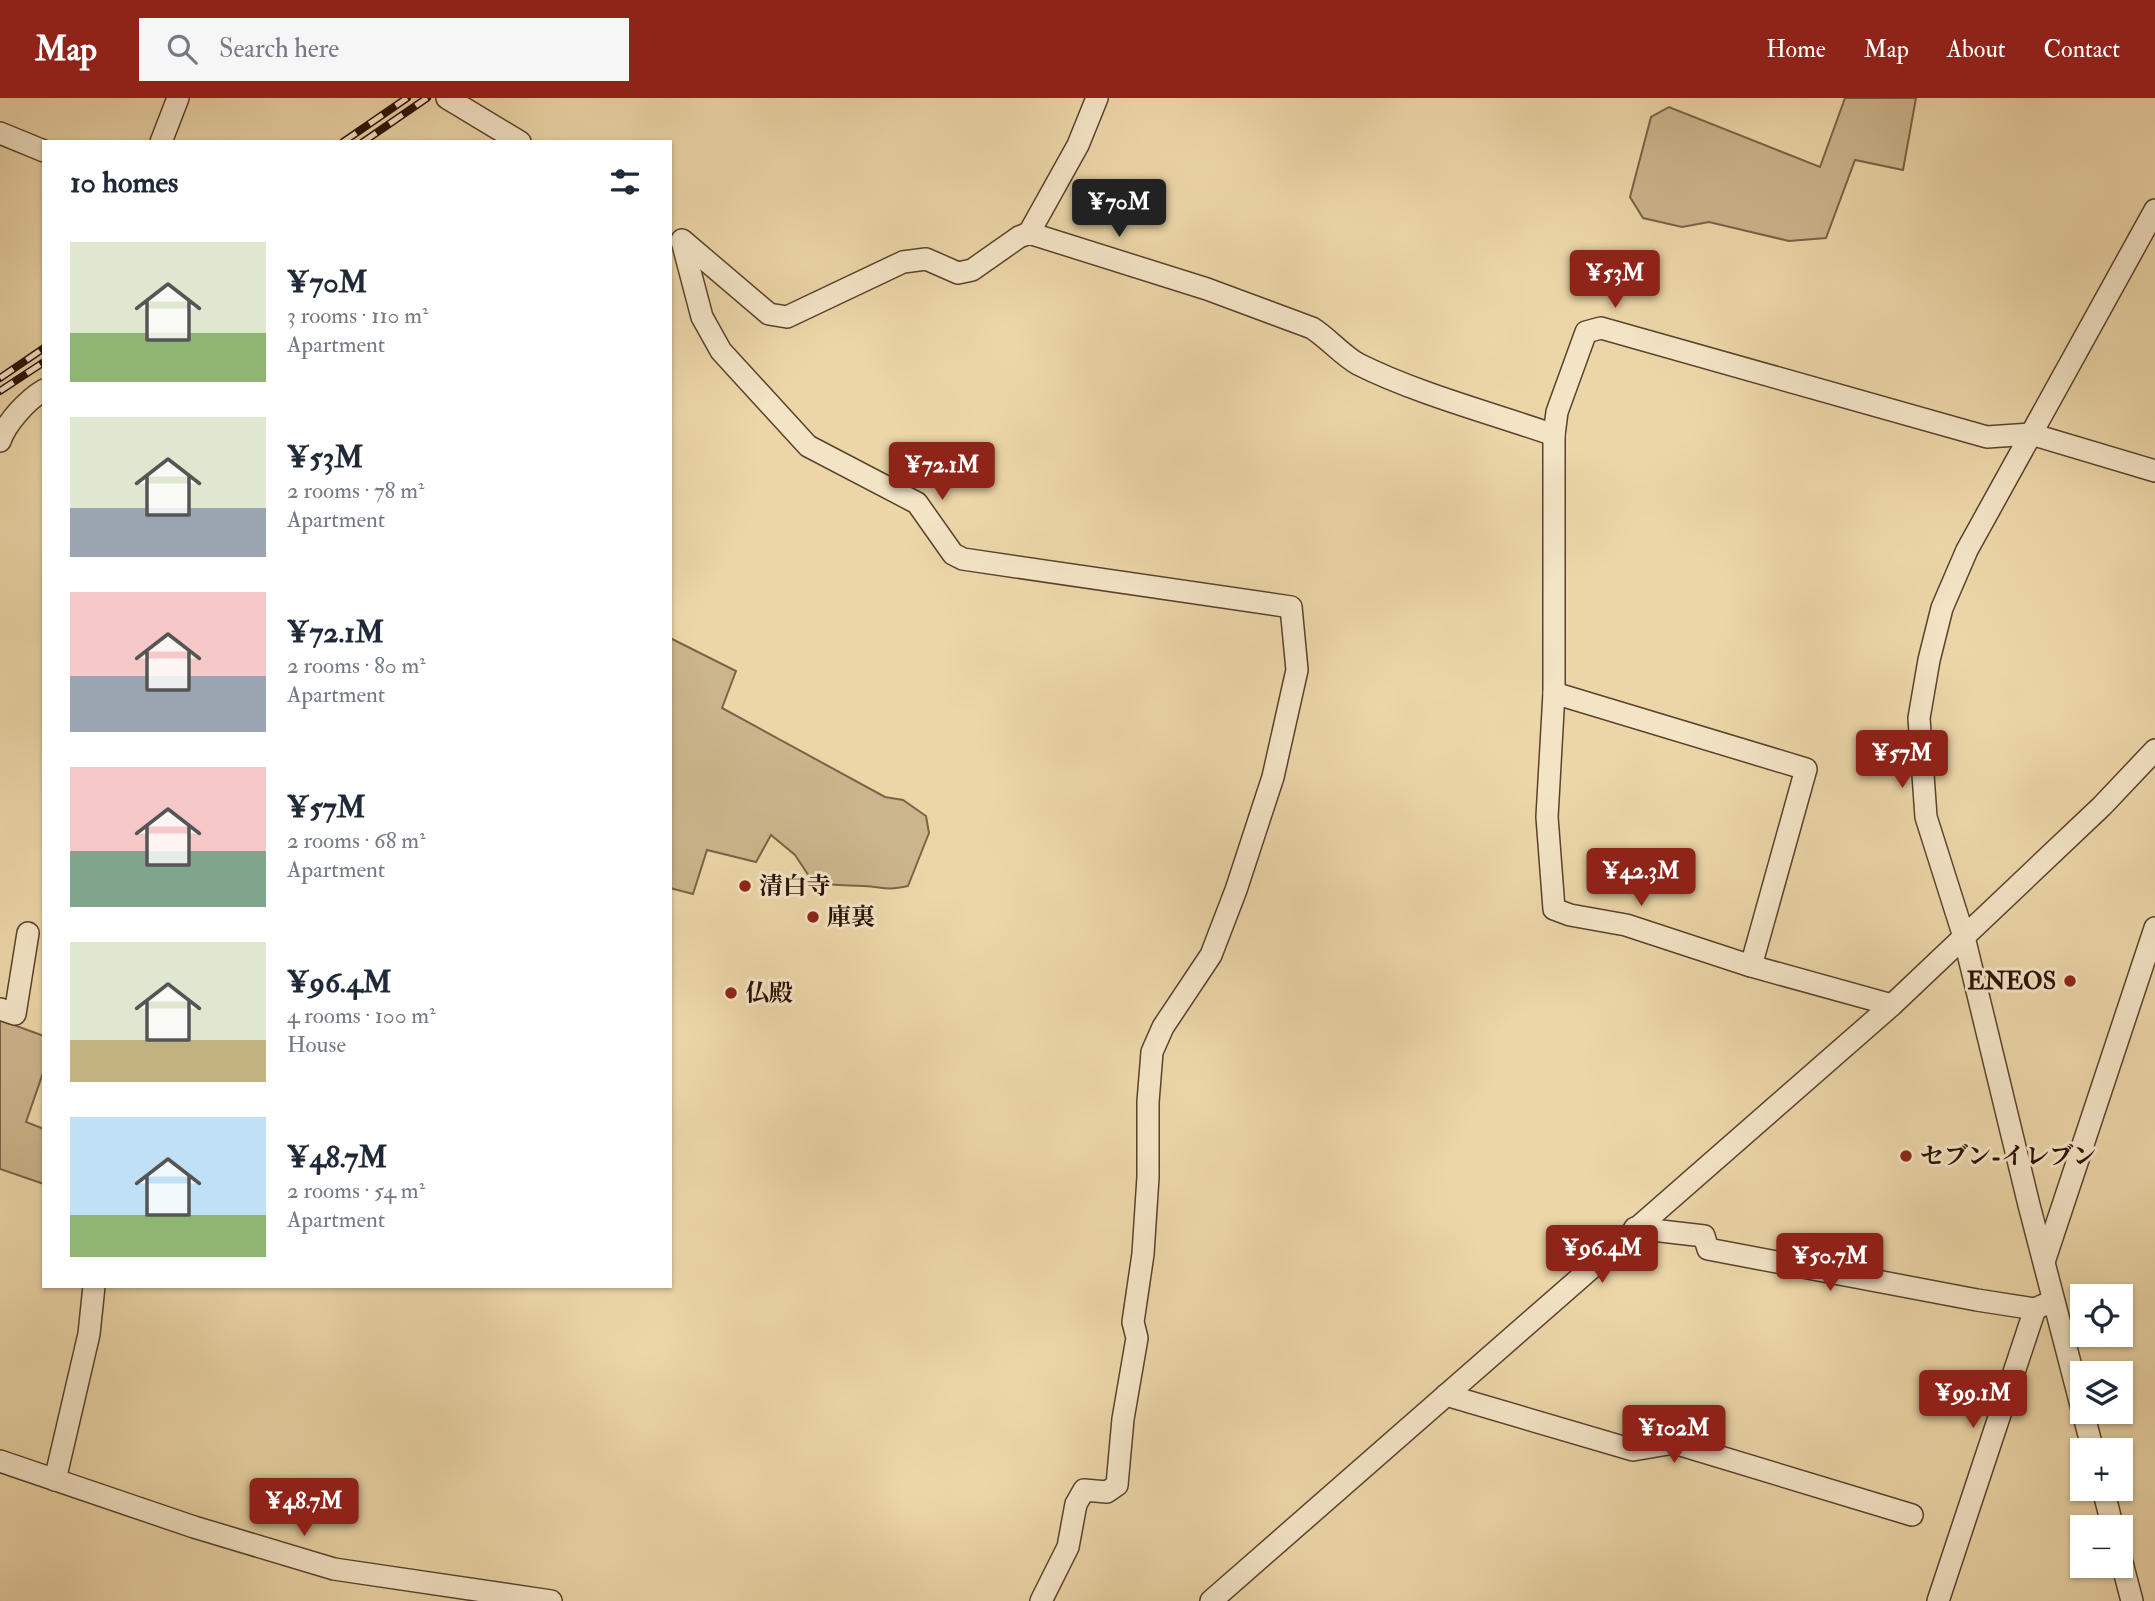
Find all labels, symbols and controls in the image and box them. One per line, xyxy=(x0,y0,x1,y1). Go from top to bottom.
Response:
search box xyxy=(139,18,629,81)
text: Map xyxy=(35,29,97,70)
icon: search xyxy=(163,30,201,68)
text: Search here xyxy=(219,33,339,65)
text: Home xyxy=(1766,34,1826,65)
text: Map xyxy=(1864,34,1909,65)
text: About xyxy=(1947,34,2006,65)
text: Contact xyxy=(2044,34,2120,65)
icon: filters xyxy=(606,163,644,201)
text: 10 homes xyxy=(70,164,178,201)
pin: ¥70M xyxy=(1078,180,1160,239)
text: ¥70M xyxy=(1088,187,1150,216)
pin: ¥53M xyxy=(1574,250,1656,310)
text: ¥53M xyxy=(1586,258,1644,287)
text: ¥70M xyxy=(287,264,368,301)
icon: home xyxy=(126,270,210,354)
text: 3 rooms · 110 m² xyxy=(287,301,428,330)
text: Apartment xyxy=(287,330,385,359)
text: ¥53M xyxy=(287,439,363,476)
pin: ¥72.1M xyxy=(885,442,999,502)
icon: home xyxy=(126,445,210,529)
text: ¥72.1M xyxy=(905,450,979,479)
text: 2 rooms · 78 m² xyxy=(287,476,425,505)
text: Apartment xyxy=(287,505,385,534)
text: ¥72.1M xyxy=(287,614,384,651)
icon: home xyxy=(126,620,210,704)
text: 2 rooms · 80 m² xyxy=(287,651,426,680)
text: Apartment xyxy=(287,680,385,709)
pin: ¥57M xyxy=(1861,730,1943,790)
text: ¥57M xyxy=(1872,738,1932,767)
text: ¥57M xyxy=(287,789,366,826)
icon: home xyxy=(126,795,210,879)
text: 2 rooms · 68 m² xyxy=(287,826,426,855)
pin: ¥42.3M xyxy=(1584,848,1698,908)
text: Apartment xyxy=(287,855,385,884)
text: ¥42.3M xyxy=(1603,856,1679,885)
place label: 清白寺 xyxy=(759,871,831,902)
marker: 清白寺 xyxy=(737,878,753,894)
place label: 庫裏 xyxy=(827,902,875,933)
marker: 庫裏 xyxy=(805,909,821,925)
text: ¥96.4M xyxy=(287,964,392,1001)
place label: ENEOS xyxy=(1967,966,2056,997)
icon: home xyxy=(126,970,210,1054)
marker: ENEOS xyxy=(2062,973,2078,989)
place label: 仏殿 xyxy=(745,978,793,1009)
marker: 仏殿 xyxy=(723,985,739,1001)
text: 4 rooms · 100 m² xyxy=(287,1001,436,1030)
text: House xyxy=(287,1030,346,1059)
text: ¥48.7M xyxy=(287,1139,387,1176)
place label: セブン-イレブン xyxy=(1920,1141,2096,1172)
icon: home xyxy=(126,1145,210,1229)
marker: セブン-イレブン xyxy=(1898,1148,1914,1164)
text: 2 rooms · 54 m² xyxy=(287,1176,425,1205)
text: Apartment xyxy=(287,1205,385,1234)
pin: ¥96.4M xyxy=(1545,1226,1659,1285)
text: ¥96.4M xyxy=(1562,1233,1642,1262)
pin: ¥50.7M xyxy=(1773,1234,1887,1293)
text: ¥50.7M xyxy=(1792,1241,1868,1270)
map controls xyxy=(2070,1284,2133,1578)
button: locate xyxy=(2070,1284,2133,1347)
button: layers xyxy=(2070,1361,2133,1424)
pin: ¥99.1M xyxy=(1916,1370,2030,1430)
text: ¥99.1M xyxy=(1935,1378,2011,1407)
pin: ¥102M xyxy=(1625,1406,1723,1465)
text: ¥102M xyxy=(1638,1413,1710,1442)
button: + xyxy=(2070,1438,2133,1501)
pin: ¥48.7M xyxy=(247,1478,361,1538)
text: ¥48.7M xyxy=(266,1486,342,1515)
button: − xyxy=(2070,1515,2133,1578)

